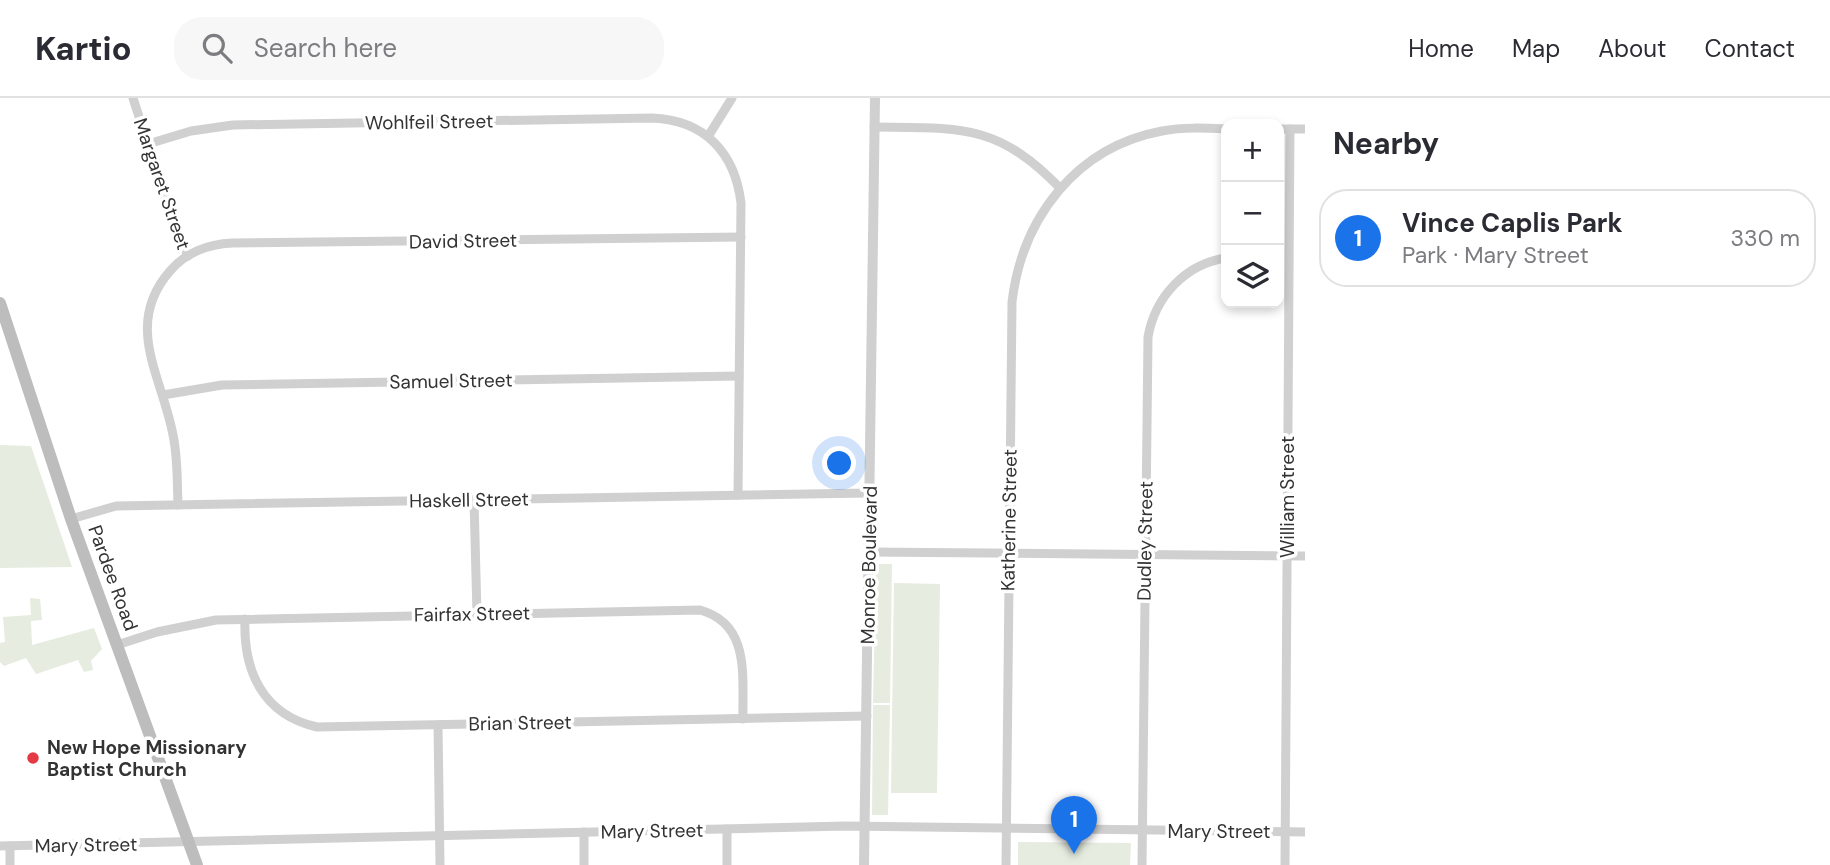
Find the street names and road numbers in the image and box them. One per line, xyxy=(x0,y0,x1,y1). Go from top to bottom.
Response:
street label: Wohlfeil Street xyxy=(365,108,493,136)
street label: Margaret Street xyxy=(128,115,196,253)
street label: David Street xyxy=(409,228,517,254)
street label: Samuel Street xyxy=(389,367,513,395)
street label: William Street xyxy=(1275,436,1300,558)
street label: Katherine Street xyxy=(995,449,1023,591)
street label: Dudley Street xyxy=(1131,481,1159,601)
street label: Monroe Boulevard xyxy=(855,485,883,645)
street label: Haskell Street xyxy=(409,486,529,514)
street label: Pardee Road xyxy=(82,522,144,634)
street label: Fairfax Street xyxy=(414,600,530,628)
street label: Brian Street xyxy=(468,710,572,736)
street label: Mary Street xyxy=(600,818,704,844)
street label: Mary Street xyxy=(1168,819,1270,844)
street label: Mary Street xyxy=(34,832,138,858)

